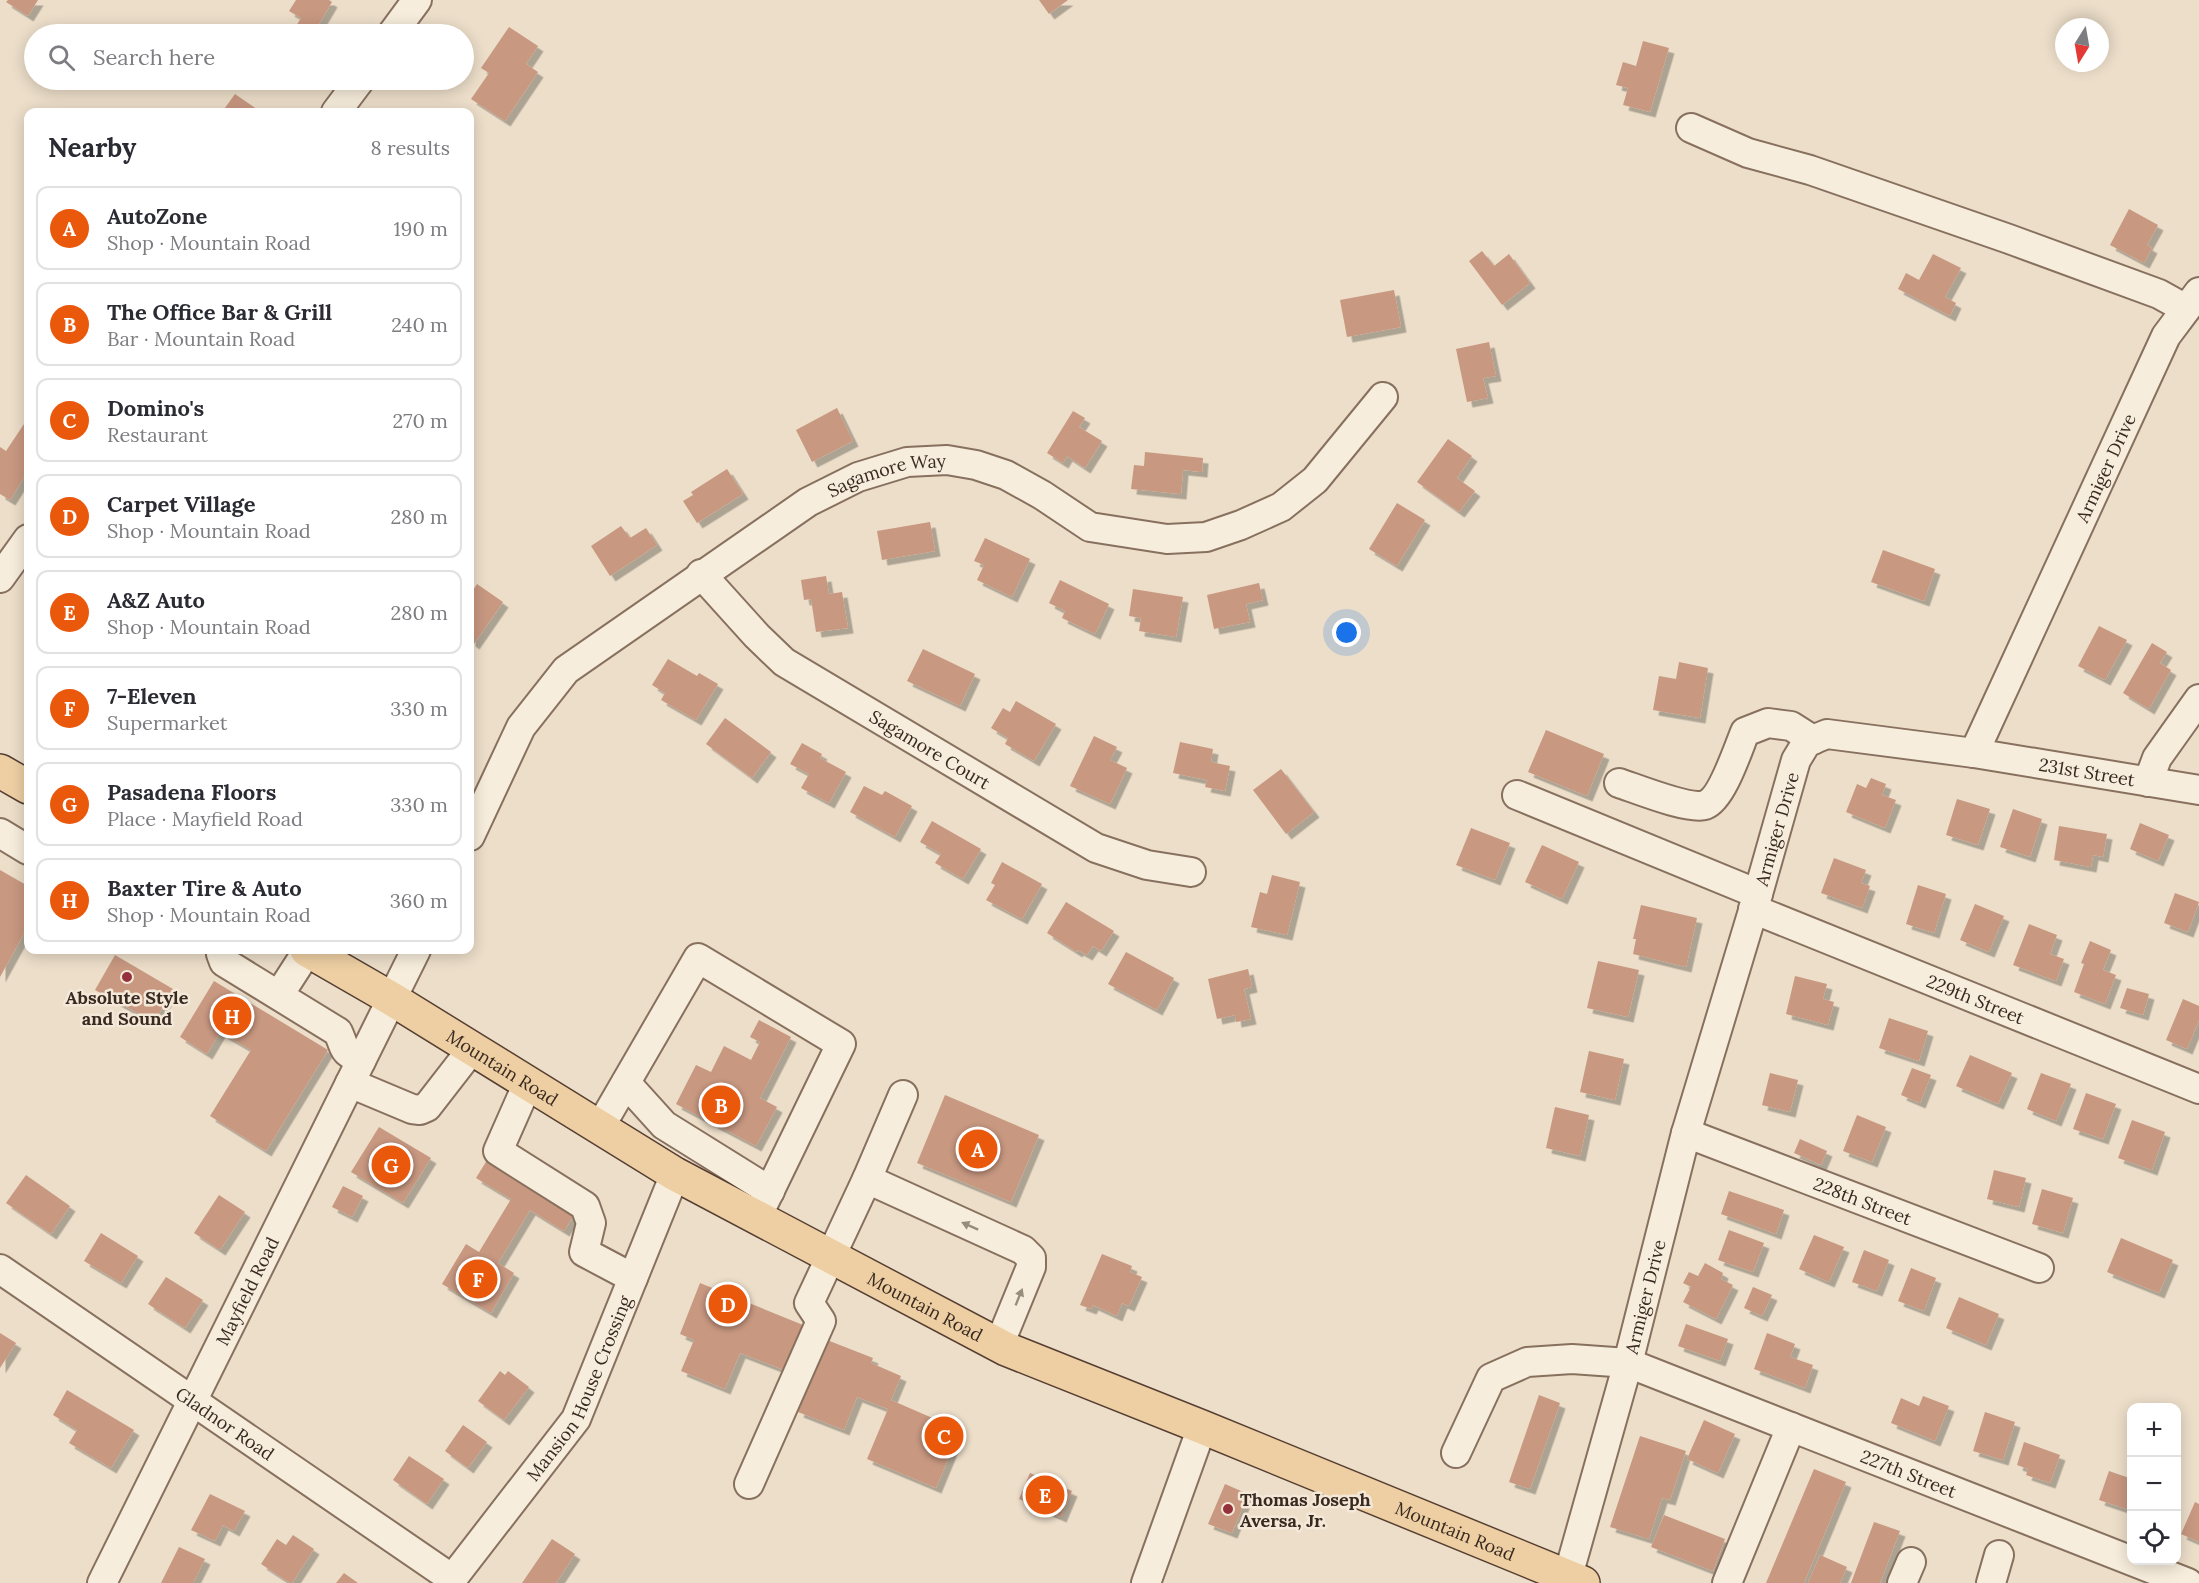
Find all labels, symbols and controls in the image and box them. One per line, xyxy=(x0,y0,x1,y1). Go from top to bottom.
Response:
north arrow xyxy=(2055,18,2109,72)
search box xyxy=(24,24,474,90)
icon: search xyxy=(45,41,78,74)
text: Search here xyxy=(93,43,215,71)
text: Nearby xyxy=(48,131,136,164)
text: 8 results xyxy=(371,135,450,160)
text: AutoZone xyxy=(107,202,207,230)
text: A xyxy=(63,216,76,241)
text: 190 m xyxy=(394,216,448,241)
text: Shop · Mountain Road xyxy=(107,230,311,255)
text: The Office Bar & Grill xyxy=(107,298,332,326)
text: B xyxy=(63,312,76,337)
text: 240 m xyxy=(391,312,448,337)
text: Bar · Mountain Road xyxy=(107,326,295,351)
text: Domino's xyxy=(107,394,204,422)
text: C xyxy=(63,408,76,433)
text: 270 m xyxy=(392,408,448,433)
street label: Armiger Drive xyxy=(2070,409,2140,527)
text: Restaurant xyxy=(107,422,208,447)
street label: Sagamore Way xyxy=(823,449,947,502)
text: Carpet Village xyxy=(107,490,256,518)
text: D xyxy=(62,504,77,529)
text: 280 m xyxy=(390,504,448,529)
text: Shop · Mountain Road xyxy=(107,518,311,543)
text: A&Z Auto xyxy=(107,586,205,614)
text: E xyxy=(63,600,76,625)
text: 280 m xyxy=(390,600,448,625)
text: Shop · Mountain Road xyxy=(107,614,311,639)
your location xyxy=(1332,618,1361,647)
text: 7-Eleven xyxy=(107,682,197,710)
text: F xyxy=(64,696,75,721)
text: 330 m xyxy=(390,696,448,721)
street label: Sagamore Court xyxy=(866,704,994,794)
text: Supermarket xyxy=(107,710,227,735)
street label: 231st Street xyxy=(2037,752,2137,791)
street label: Armiger Drive xyxy=(1749,769,1804,890)
text: Pasadena Floors xyxy=(107,778,276,806)
text: G xyxy=(62,792,77,817)
text: 330 m xyxy=(390,792,448,817)
text: Place · Mayfield Road xyxy=(107,806,303,831)
text: Baxter Tire & Auto xyxy=(107,874,302,902)
text: H xyxy=(61,888,78,913)
text: 360 m xyxy=(390,888,448,913)
text: Shop · Mountain Road xyxy=(107,902,311,927)
street label: 229th Street xyxy=(1923,969,2028,1029)
marker: Absolute Style and Sound xyxy=(120,970,134,984)
place label: Absolute Style and Sound xyxy=(66,986,189,1030)
pin: H xyxy=(212,994,252,1038)
street label: Mountain Road xyxy=(442,1024,563,1111)
pin: B xyxy=(702,1082,740,1128)
pin: A xyxy=(958,1126,998,1172)
pin: G xyxy=(372,1142,410,1188)
street label: 228th Street xyxy=(1810,1171,1915,1230)
one-way arrow xyxy=(962,1221,979,1230)
street label: Mayfield Road xyxy=(210,1233,284,1349)
street label: Armiger Drive xyxy=(1619,1237,1670,1357)
pin: F xyxy=(458,1256,498,1302)
street label: Mountain Road xyxy=(864,1266,987,1346)
pin: D xyxy=(708,1282,748,1326)
one-way arrow xyxy=(1015,1288,1024,1306)
street label: Mansion House Crossing xyxy=(521,1291,637,1486)
street label: Gladnor Road xyxy=(172,1381,279,1465)
map controls xyxy=(2127,1403,2181,1565)
button: + xyxy=(2127,1403,2181,1457)
pin: C xyxy=(924,1414,964,1458)
street label: 227th Street xyxy=(1857,1444,1960,1503)
button: − xyxy=(2127,1457,2181,1511)
pin: E xyxy=(1026,1472,1064,1518)
place label: Thomas Joseph Aversa, Jr. xyxy=(1240,1488,1371,1532)
street label: Mountain Road xyxy=(1392,1496,1519,1566)
marker: Thomas Joseph Aversa, Jr. xyxy=(1221,1502,1235,1516)
button: locate xyxy=(2127,1511,2181,1565)

